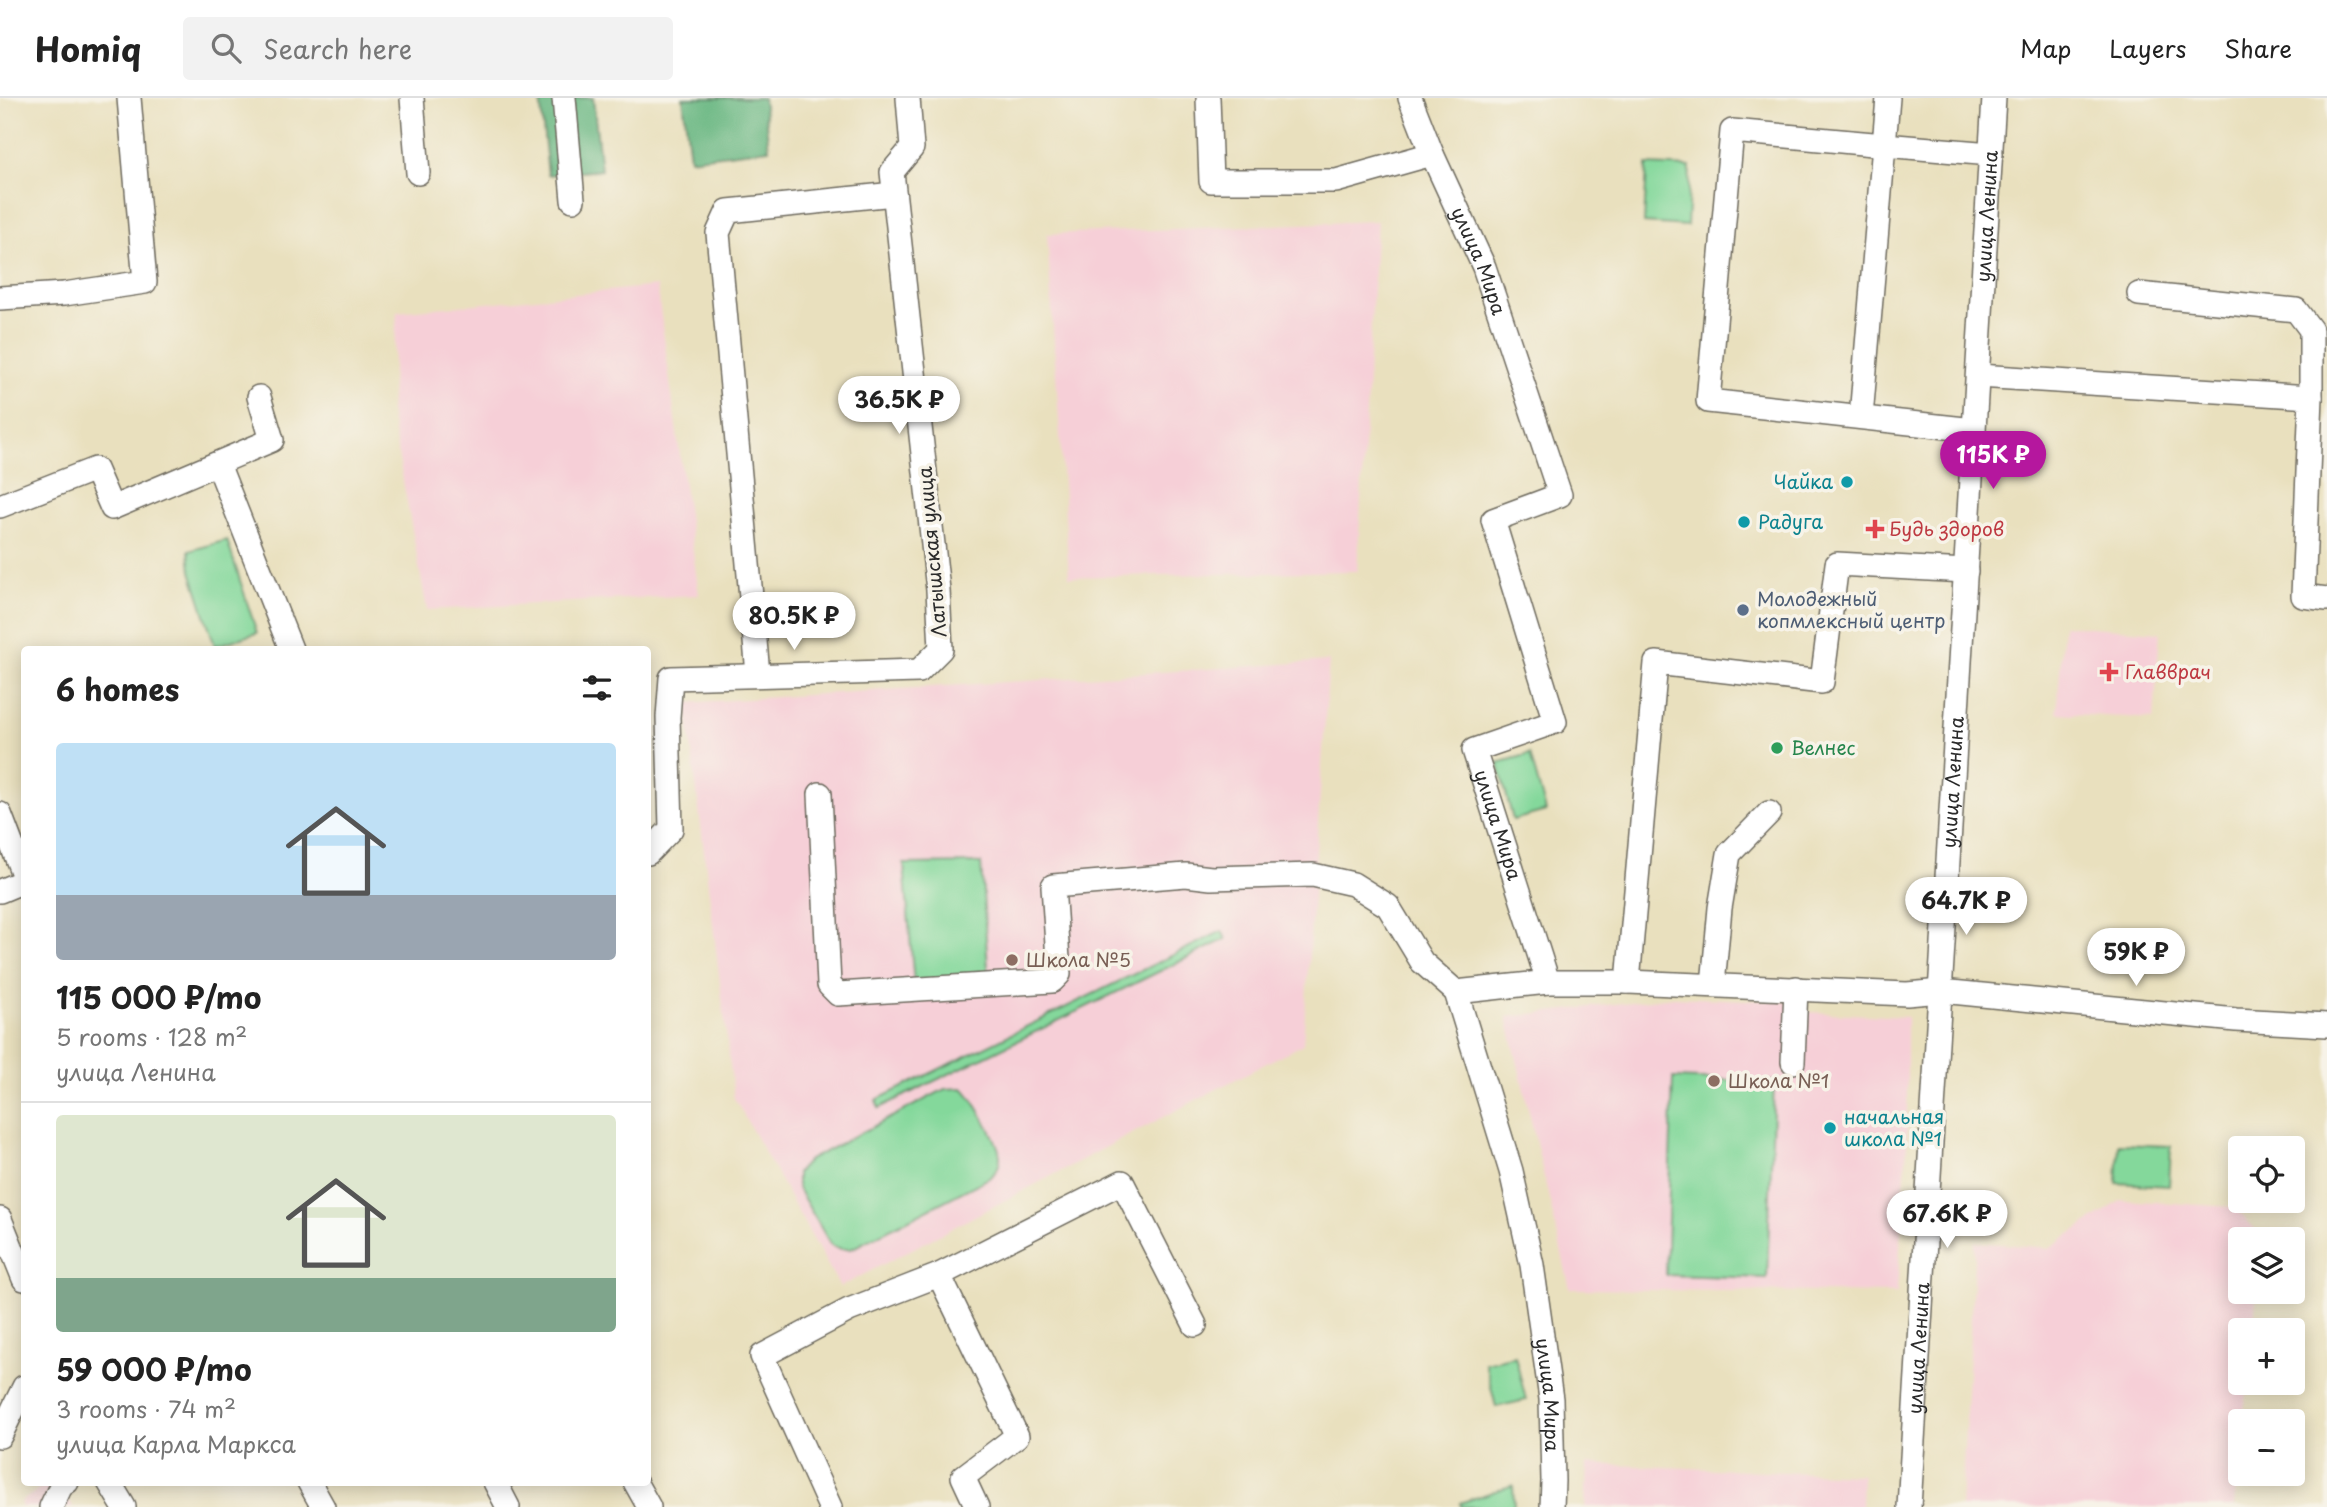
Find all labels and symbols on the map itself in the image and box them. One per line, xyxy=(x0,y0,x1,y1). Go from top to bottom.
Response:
street label: улица Ленина xyxy=(1968,150,2004,283)
street label: улица Мира xyxy=(1445,202,1514,318)
pin: 36.5K ₽ xyxy=(834,376,964,436)
pin: 115K ₽ xyxy=(1936,432,2050,491)
street label: Латышская улица xyxy=(910,466,952,639)
place label: Чайка xyxy=(1774,467,1833,495)
marker: Чайка xyxy=(1839,474,1855,490)
place label: Радуга xyxy=(1758,507,1823,535)
marker: Радуга xyxy=(1736,514,1752,530)
place label: Будь здоров xyxy=(1889,514,2004,542)
marker: Будь здоров xyxy=(1867,521,1883,537)
place label: Молодежный копмлексный центр xyxy=(1757,584,1945,634)
pin: 80.5K ₽ xyxy=(729,592,859,652)
marker: Молодежный копмлексный центр xyxy=(1735,602,1751,618)
place label: Главврач xyxy=(2125,657,2211,685)
marker: Главврач xyxy=(2099,662,2119,682)
street label: улица Ленина xyxy=(1934,716,1970,849)
place label: Велнес xyxy=(1791,733,1855,761)
marker: Велнес xyxy=(1769,740,1785,756)
street label: улица Мира xyxy=(1468,766,1530,883)
pin: 64.7K ₽ xyxy=(1901,878,2031,937)
pin: 59K ₽ xyxy=(2087,928,2185,988)
place label: Школа №5 xyxy=(1026,945,1131,973)
marker: Школа №5 xyxy=(1004,952,1020,968)
place label: Школа №1 xyxy=(1728,1066,1829,1094)
marker: Школа №1 xyxy=(1706,1073,1722,1089)
place label: начальная школа №1 xyxy=(1844,1102,1944,1152)
marker: начальная школа №1 xyxy=(1822,1120,1838,1136)
pin: 67.6K ₽ xyxy=(1882,1190,2012,1250)
street label: улица Ленина xyxy=(1900,1282,1936,1415)
street label: улица Мира xyxy=(1529,1336,1567,1452)

